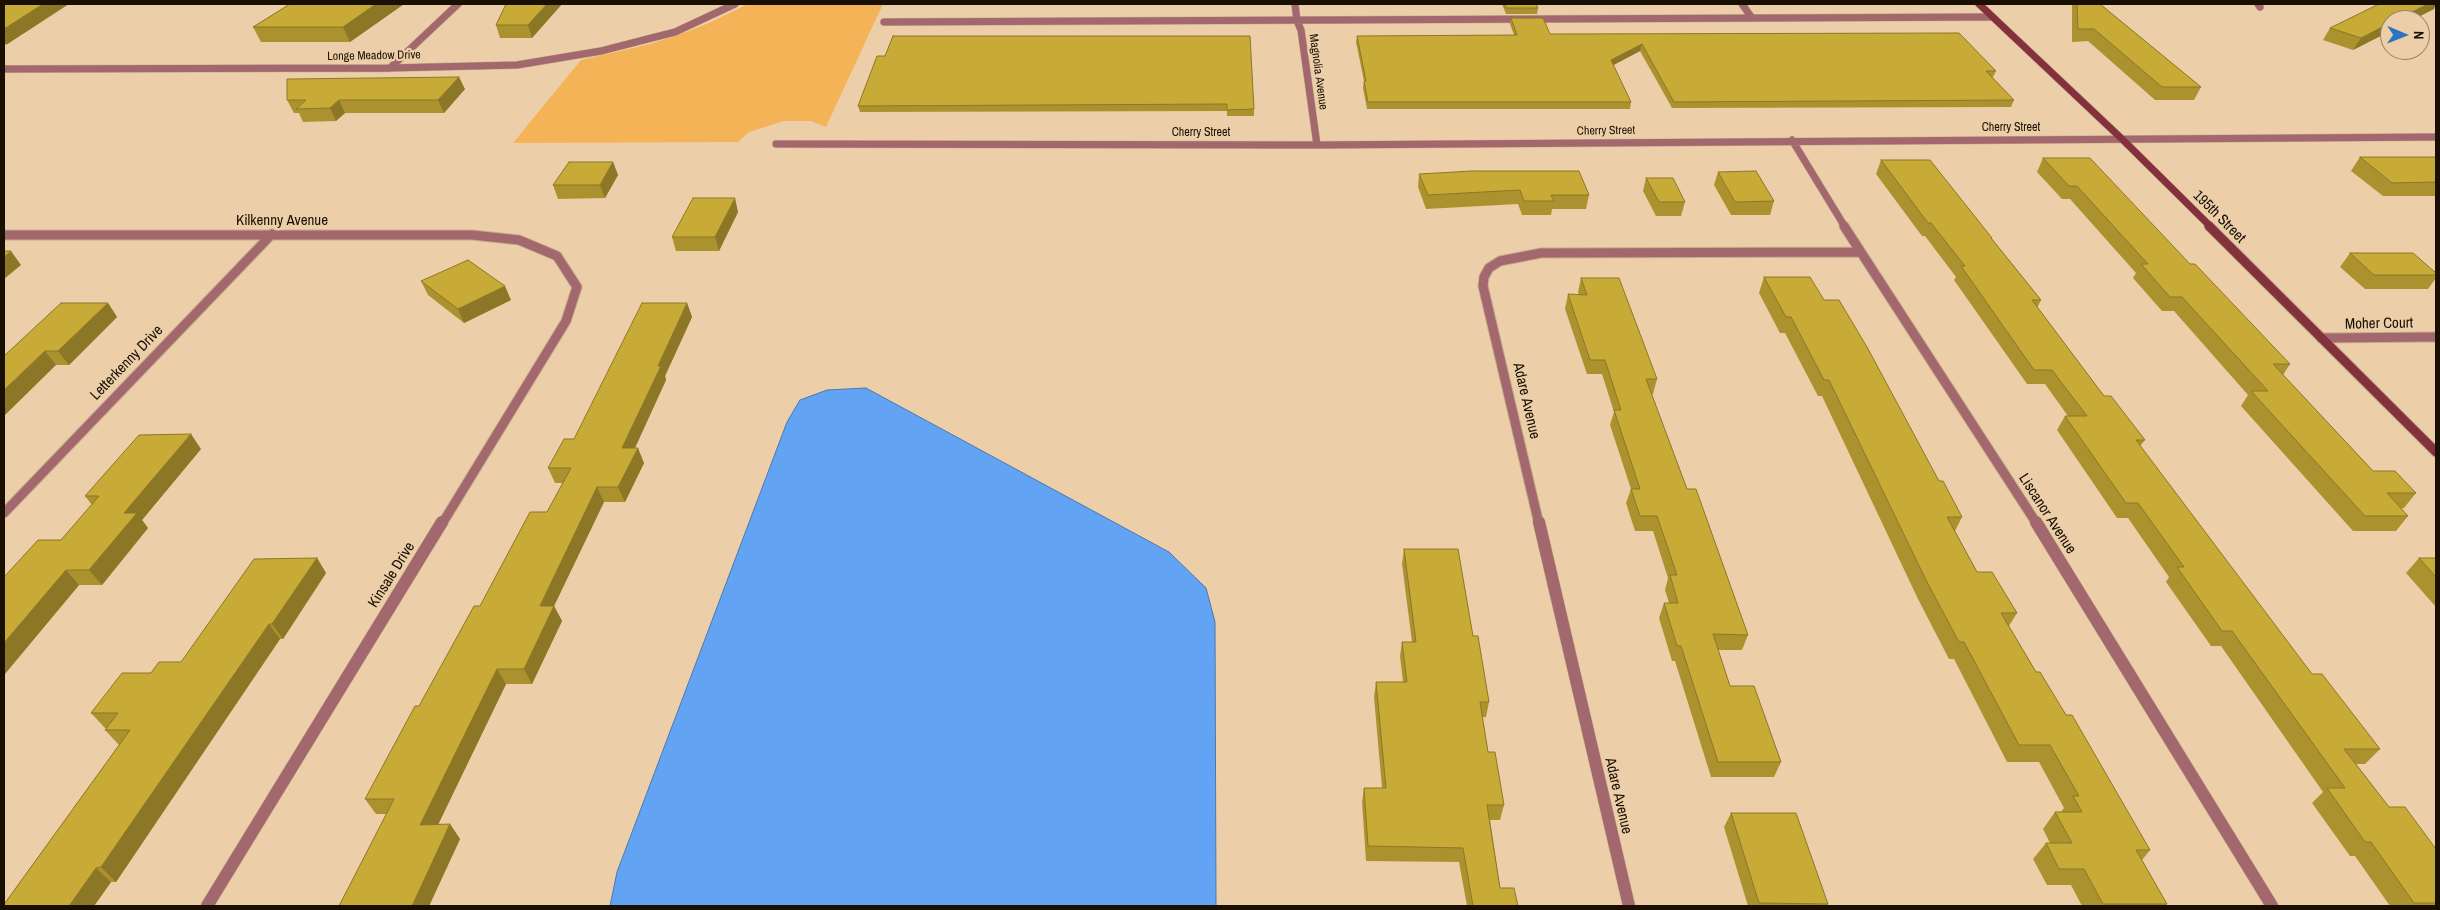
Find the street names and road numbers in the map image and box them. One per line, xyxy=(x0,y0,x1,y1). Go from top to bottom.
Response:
street label: Magnolia Avenue xyxy=(1306,33,1330,111)
street label: Longe Meadow Drive xyxy=(327,48,421,64)
street label: Cherry Street xyxy=(1982,121,2040,135)
street label: Cherry Street xyxy=(1577,123,1635,139)
street label: Cherry Street xyxy=(1172,126,1230,140)
street label: 195th Street xyxy=(2189,187,2249,247)
street label: Kilkenny Avenue xyxy=(236,212,328,230)
street label: Moher Court xyxy=(2345,314,2413,334)
street label: Letterkenny Drive xyxy=(87,322,167,404)
street label: Adare Avenue xyxy=(1508,361,1544,441)
street label: Liscanor Avenue xyxy=(2014,470,2080,558)
street label: Kinsale Drive xyxy=(365,539,419,611)
street label: Adare Avenue xyxy=(1600,756,1636,836)

